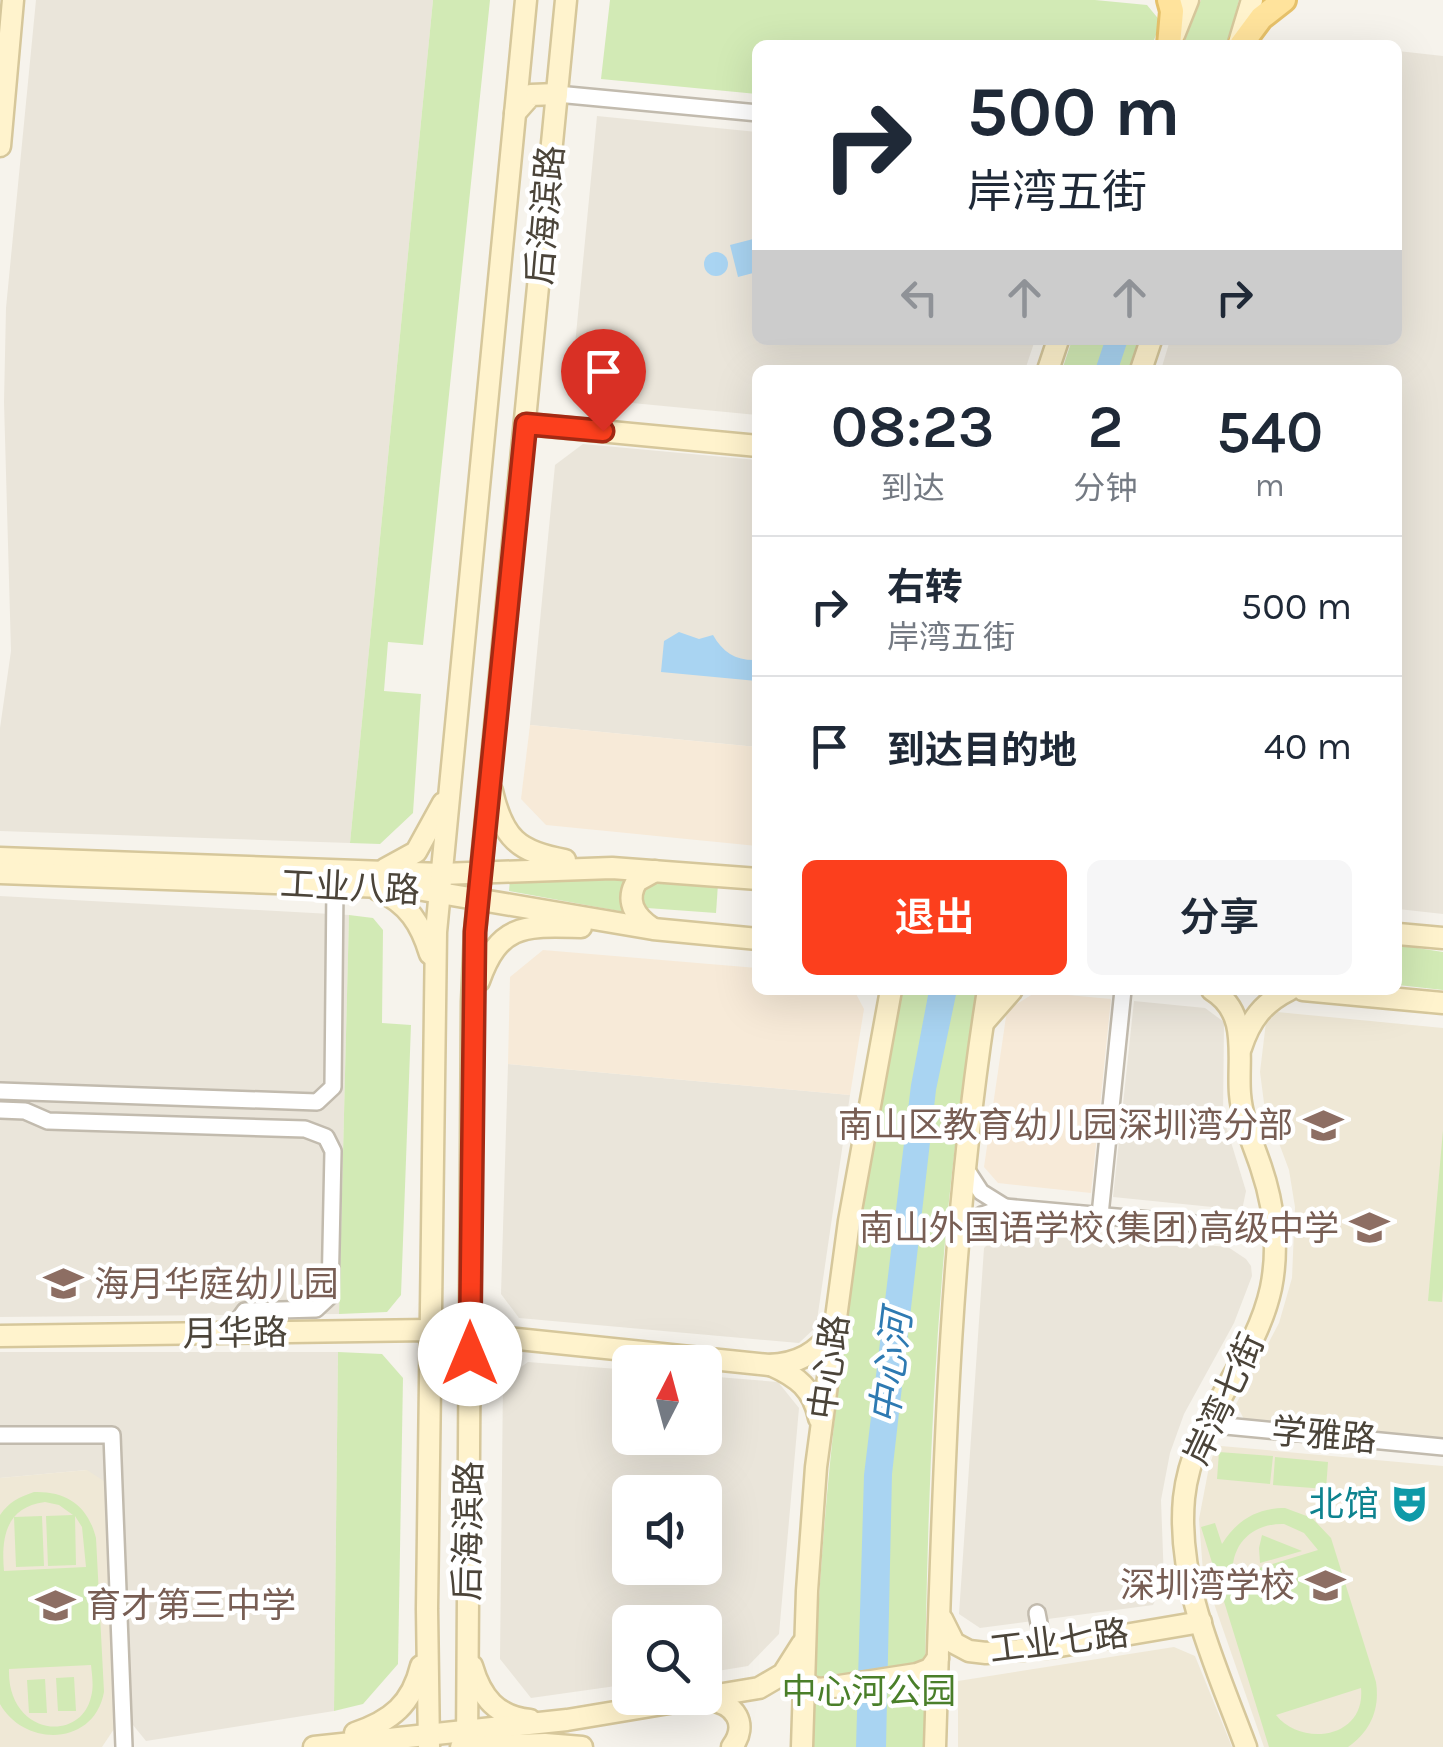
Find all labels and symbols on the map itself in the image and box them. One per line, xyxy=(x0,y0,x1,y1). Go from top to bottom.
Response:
street label: 后海滨路 xyxy=(519,144,572,287)
pin xyxy=(561,329,646,432)
street label: 工业八路 xyxy=(279,863,421,912)
school or university icon: 南山区教育幼儿园深圳湾分部 xyxy=(1302,1104,1344,1146)
place label: 南山区教育幼儿园深圳湾分部 xyxy=(838,1105,1293,1146)
school or university icon: 南山外国语学校(集团)高级中学 xyxy=(1348,1207,1390,1249)
place label: 南山外国语学校(集团)高级中学 xyxy=(859,1208,1339,1249)
school or university icon: 海月华庭幼儿园 xyxy=(43,1263,85,1305)
place label: 海月华庭幼儿园 xyxy=(94,1264,339,1305)
water label: 中心河 xyxy=(862,1301,922,1426)
position arrow xyxy=(418,1302,522,1406)
street label: 月华路 xyxy=(182,1312,288,1355)
street label: 中心路 xyxy=(802,1312,857,1422)
street label: 岸湾七街 xyxy=(1176,1327,1273,1471)
north arrow xyxy=(612,1345,722,1455)
street label: 学雅路 xyxy=(1270,1410,1378,1460)
street label: 后海滨路 xyxy=(447,1461,490,1601)
theatre icon: 北馆 xyxy=(1388,1483,1430,1525)
place label: 北馆 xyxy=(1309,1484,1379,1525)
school or university icon: 深圳湾学校 xyxy=(1304,1564,1346,1606)
place label: 深圳湾学校 xyxy=(1120,1565,1295,1606)
school or university icon: 育才第三中学 xyxy=(35,1584,77,1626)
place label: 育才第三中学 xyxy=(86,1585,296,1626)
street label: 工业七路 xyxy=(987,1613,1131,1670)
park label: 中心河公园 xyxy=(781,1671,957,1712)

